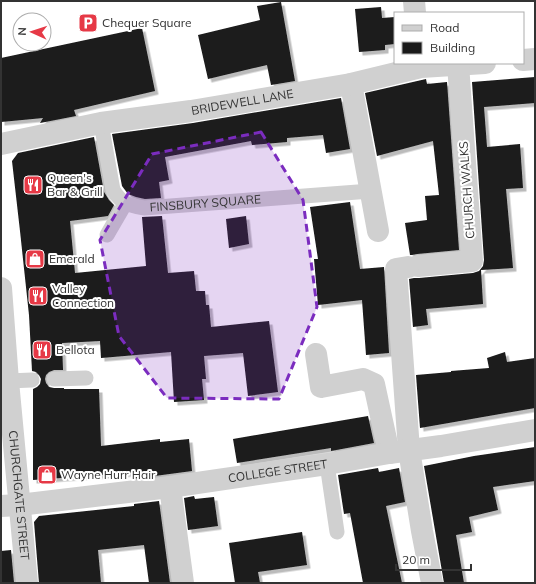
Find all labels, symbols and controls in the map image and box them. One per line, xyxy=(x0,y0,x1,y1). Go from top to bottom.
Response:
north arrow xyxy=(12,12,52,52)
parking icon: Chequer Square xyxy=(77,12,99,34)
legend xyxy=(394,12,524,64)
place label: Chequer Square xyxy=(102,15,192,30)
text: Road xyxy=(430,20,459,35)
text: N xyxy=(15,27,29,36)
text: Building xyxy=(430,40,475,55)
street label: BRIDEWELL LANE xyxy=(190,86,294,118)
street label: CHURCH WALKS xyxy=(456,141,477,239)
place label: Queen's Bar & Grill xyxy=(47,170,103,199)
restaurant icon: Queen's Bar & Grill xyxy=(22,174,44,196)
street label: FINSBURY SQUARE xyxy=(149,191,262,215)
shop icon: Emerald xyxy=(24,248,46,270)
place label: Emerald xyxy=(49,251,95,266)
place label: Valley Connection xyxy=(52,281,114,310)
restaurant icon: Valley Connection xyxy=(27,285,49,307)
restaurant icon: Bellota xyxy=(31,339,53,361)
place label: Bellota xyxy=(56,342,95,357)
street label: CHURCHGATE STREET xyxy=(6,430,33,561)
street label: COLLEGE STREET xyxy=(227,456,329,485)
shop icon: Wayne Hurr Hair xyxy=(36,464,58,486)
place label: Wayne Hurr Hair xyxy=(61,467,156,482)
scale bar xyxy=(396,546,471,572)
text: 20 m xyxy=(402,552,430,567)

